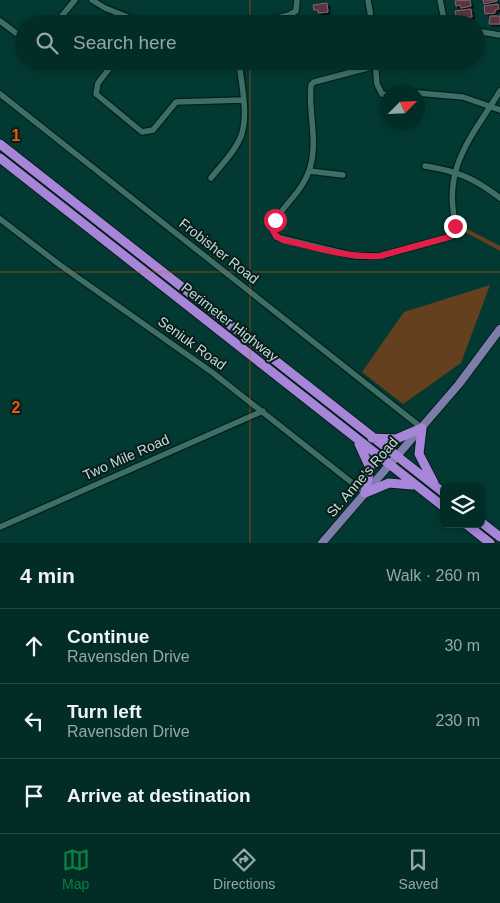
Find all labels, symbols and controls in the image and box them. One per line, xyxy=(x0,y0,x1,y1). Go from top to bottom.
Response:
search box xyxy=(15,15,485,70)
icon: search xyxy=(33,29,61,57)
text: Search here xyxy=(73,32,177,53)
north arrow xyxy=(380,85,425,130)
text: 1 xyxy=(12,127,21,144)
route start xyxy=(264,209,287,232)
street label: Frobisher Road xyxy=(176,215,262,287)
route end xyxy=(444,215,467,238)
street label: Perimeter Highway xyxy=(178,279,282,365)
street label: Seniuk Road xyxy=(155,313,229,373)
text: 2 xyxy=(12,399,21,416)
street label: Two Mile Road xyxy=(80,431,172,483)
street label: St. Anne's Road xyxy=(323,434,401,520)
map controls xyxy=(440,483,485,528)
button: layers xyxy=(440,483,485,528)
text: 4 min xyxy=(20,564,75,587)
text: Walk · 260 m xyxy=(386,567,480,584)
text: Continue xyxy=(67,626,149,647)
icon: ahead xyxy=(20,632,48,660)
text: 30 m xyxy=(444,637,480,654)
text: Ravensden Drive xyxy=(67,648,190,665)
text: Turn left xyxy=(67,701,142,722)
icon: left xyxy=(20,707,48,735)
text: 230 m xyxy=(436,712,480,729)
text: Ravensden Drive xyxy=(67,723,190,740)
icon: arrive xyxy=(20,782,48,810)
text: Arrive at destination xyxy=(67,785,251,806)
tab: Map xyxy=(62,846,90,892)
tab: Directions xyxy=(213,846,275,892)
tab: Saved xyxy=(399,846,438,892)

